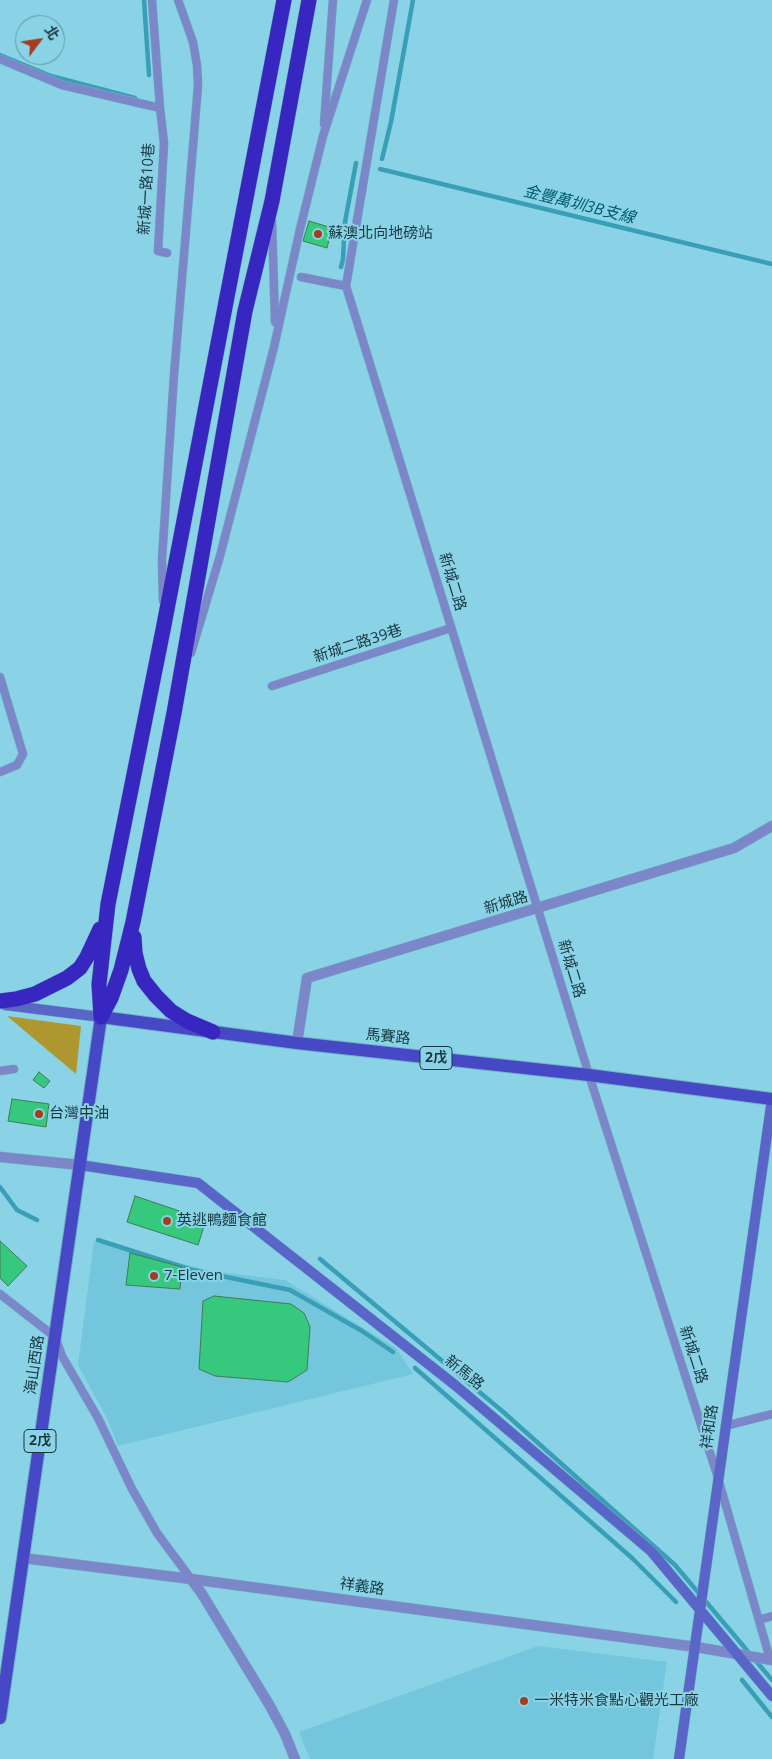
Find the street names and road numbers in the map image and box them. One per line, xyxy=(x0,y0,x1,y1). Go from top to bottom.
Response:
street label: 新城一路10巷 xyxy=(136,143,158,235)
street label: 新城二路 xyxy=(435,551,469,613)
street label: 新城二路39巷 xyxy=(311,621,405,667)
street label: 新城路 xyxy=(482,888,530,918)
street label: 新城二路 xyxy=(554,938,588,1000)
street label: 馬賽路 xyxy=(365,1026,411,1048)
road number: 2戊 xyxy=(420,1046,452,1070)
street label: 新城二路 xyxy=(675,1324,711,1386)
street label: 海山西路 xyxy=(22,1334,48,1396)
street label: 新馬路 xyxy=(441,1352,487,1394)
street label: 祥和路 xyxy=(698,1403,722,1451)
road number: 2戊 xyxy=(24,1430,56,1452)
street label: 祥義路 xyxy=(338,1575,386,1599)

